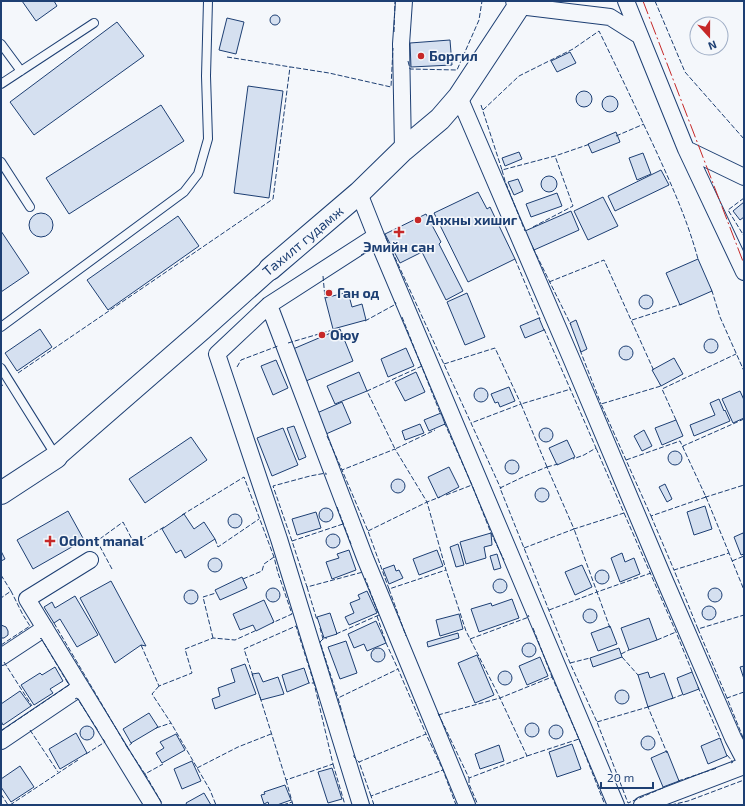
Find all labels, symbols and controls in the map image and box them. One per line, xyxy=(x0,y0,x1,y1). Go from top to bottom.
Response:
north arrow xyxy=(689,16,729,56)
text: N xyxy=(707,38,719,53)
place label: Боргил xyxy=(429,47,478,64)
marker: Боргил xyxy=(416,51,426,61)
street label: Тахилт гудамж xyxy=(259,202,347,279)
place label: Анхны хишиг xyxy=(426,211,518,228)
marker: Анхны хишиг xyxy=(413,215,423,225)
marker: Эмийн сан xyxy=(394,227,404,237)
place label: Эмийн сан xyxy=(363,238,435,255)
place label: Ган од xyxy=(337,284,380,301)
marker: Ган од xyxy=(324,288,334,298)
place label: Оюу xyxy=(330,326,359,343)
marker: Оюу xyxy=(317,330,327,340)
place label: Odont manal xyxy=(59,532,144,549)
marker: Odont manal xyxy=(44,535,56,547)
scale bar xyxy=(601,764,653,790)
text: 20 m xyxy=(607,770,634,784)

